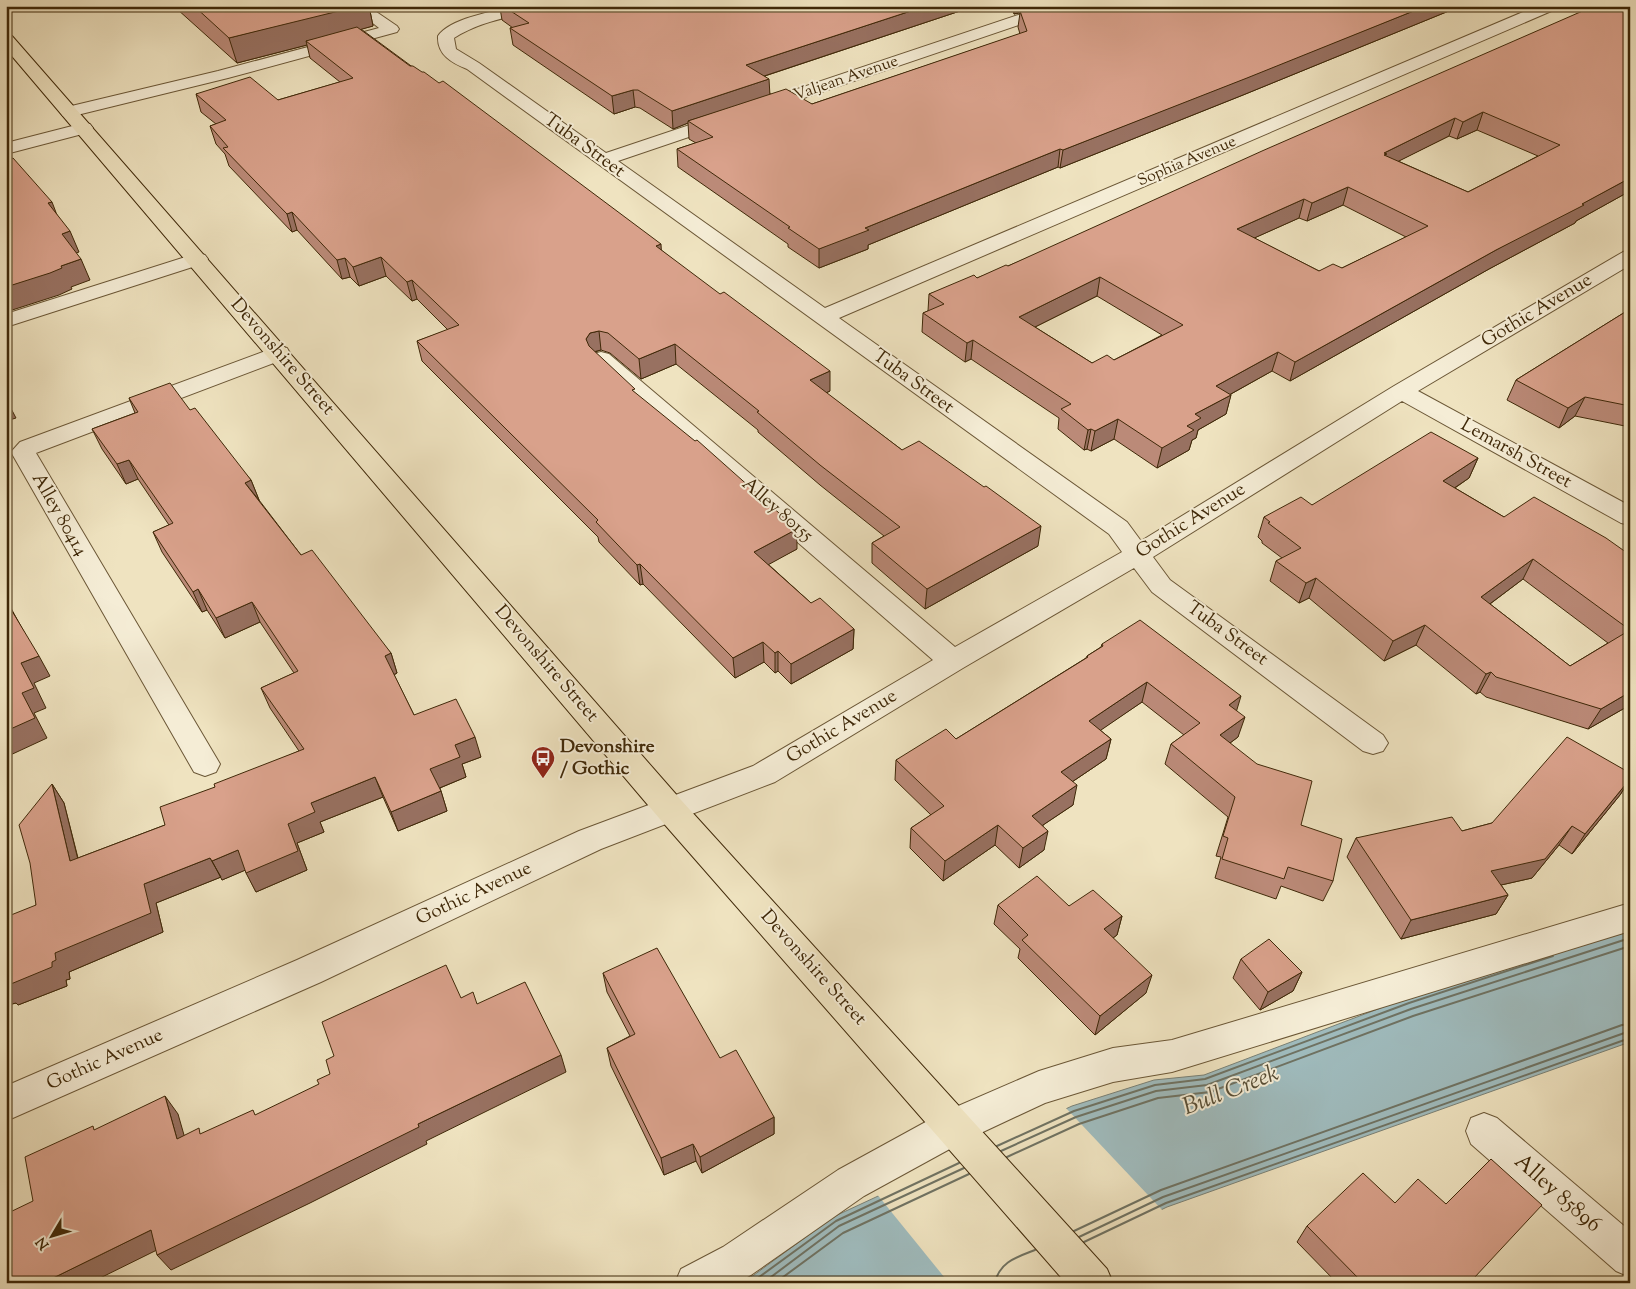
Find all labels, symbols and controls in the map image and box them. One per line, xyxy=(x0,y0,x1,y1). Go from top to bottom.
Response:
street label: Valjean Avenue xyxy=(791,50,901,108)
street label: Tuba Street xyxy=(538,107,631,185)
street label: Sophia Avenue xyxy=(1134,131,1240,193)
street label: Gothic Avenue xyxy=(1477,267,1598,355)
street label: Devonshire Street xyxy=(223,292,341,422)
street label: Tuba Street xyxy=(867,343,960,421)
street label: Lemarsh Street xyxy=(1456,412,1577,496)
street label: Alley 80414 xyxy=(24,468,94,562)
street label: Alley 80155 xyxy=(735,471,819,549)
street label: Gothic Avenue xyxy=(1131,476,1251,566)
street label: Tuba Street xyxy=(1181,595,1274,673)
street label: Devonshire Street xyxy=(487,599,605,729)
street label: Gothic Avenue xyxy=(782,683,903,771)
place label: Devonshire / Gothic xyxy=(560,734,655,783)
bus stop icon: Devonshire / Gothic xyxy=(530,745,556,779)
street label: Gothic Avenue xyxy=(412,855,536,933)
street label: Devonshire Street xyxy=(754,904,873,1032)
street label: Gothic Avenue xyxy=(42,1022,168,1098)
water label: Bull Creek xyxy=(1178,1057,1284,1125)
street label: Alley 85896 xyxy=(1506,1147,1608,1241)
north arrow xyxy=(28,1212,78,1262)
text: N xyxy=(32,1232,55,1253)

